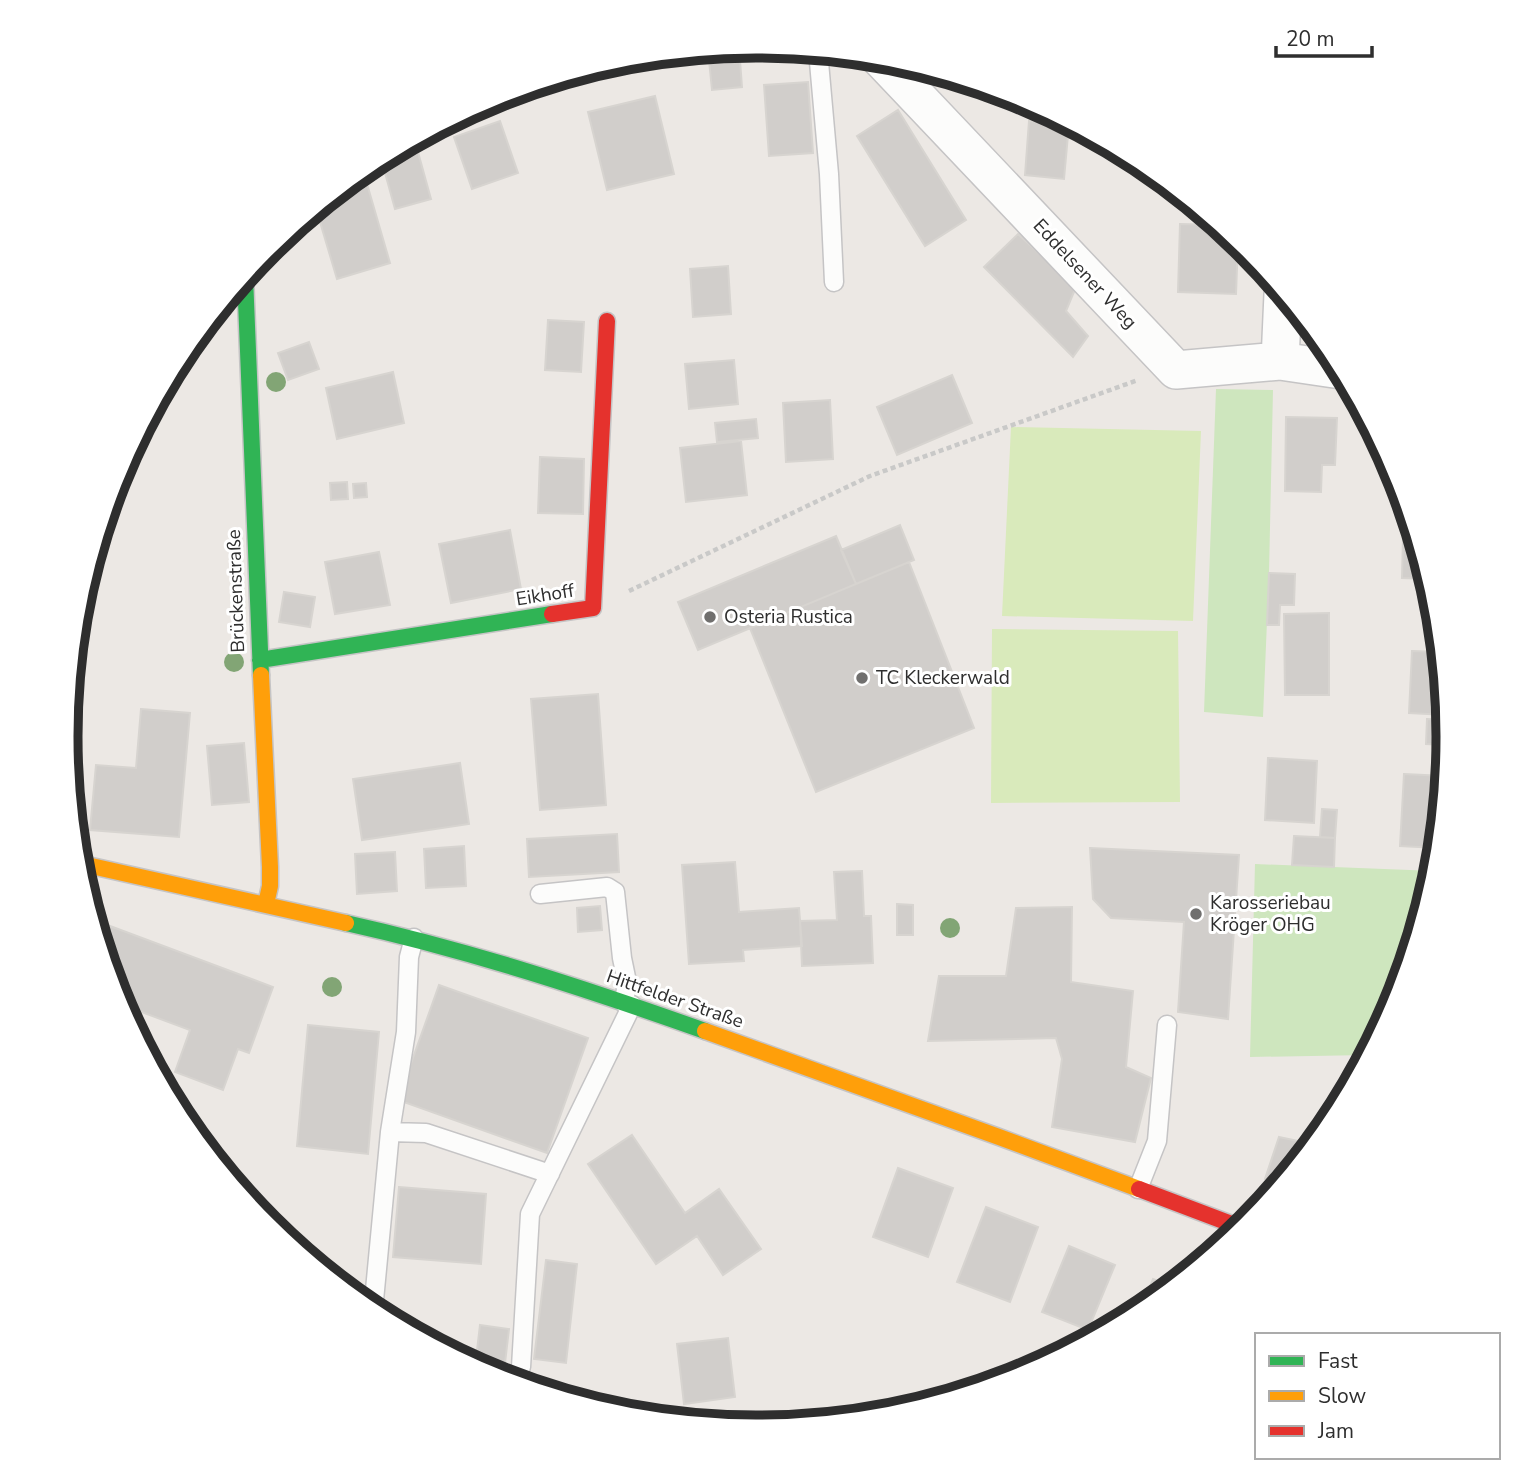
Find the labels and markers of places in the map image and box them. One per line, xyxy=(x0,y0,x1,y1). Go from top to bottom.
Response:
place label: Osteria Rustica xyxy=(724,604,853,630)
marker: Osteria Rustica xyxy=(702,609,718,625)
place label: TC Kleckerwald xyxy=(876,665,1010,691)
marker: TC Kleckerwald xyxy=(854,670,870,686)
place label: Karosseriebau Kröger OHG xyxy=(1210,890,1331,938)
marker: Karosseriebau Kröger OHG xyxy=(1188,906,1204,922)

